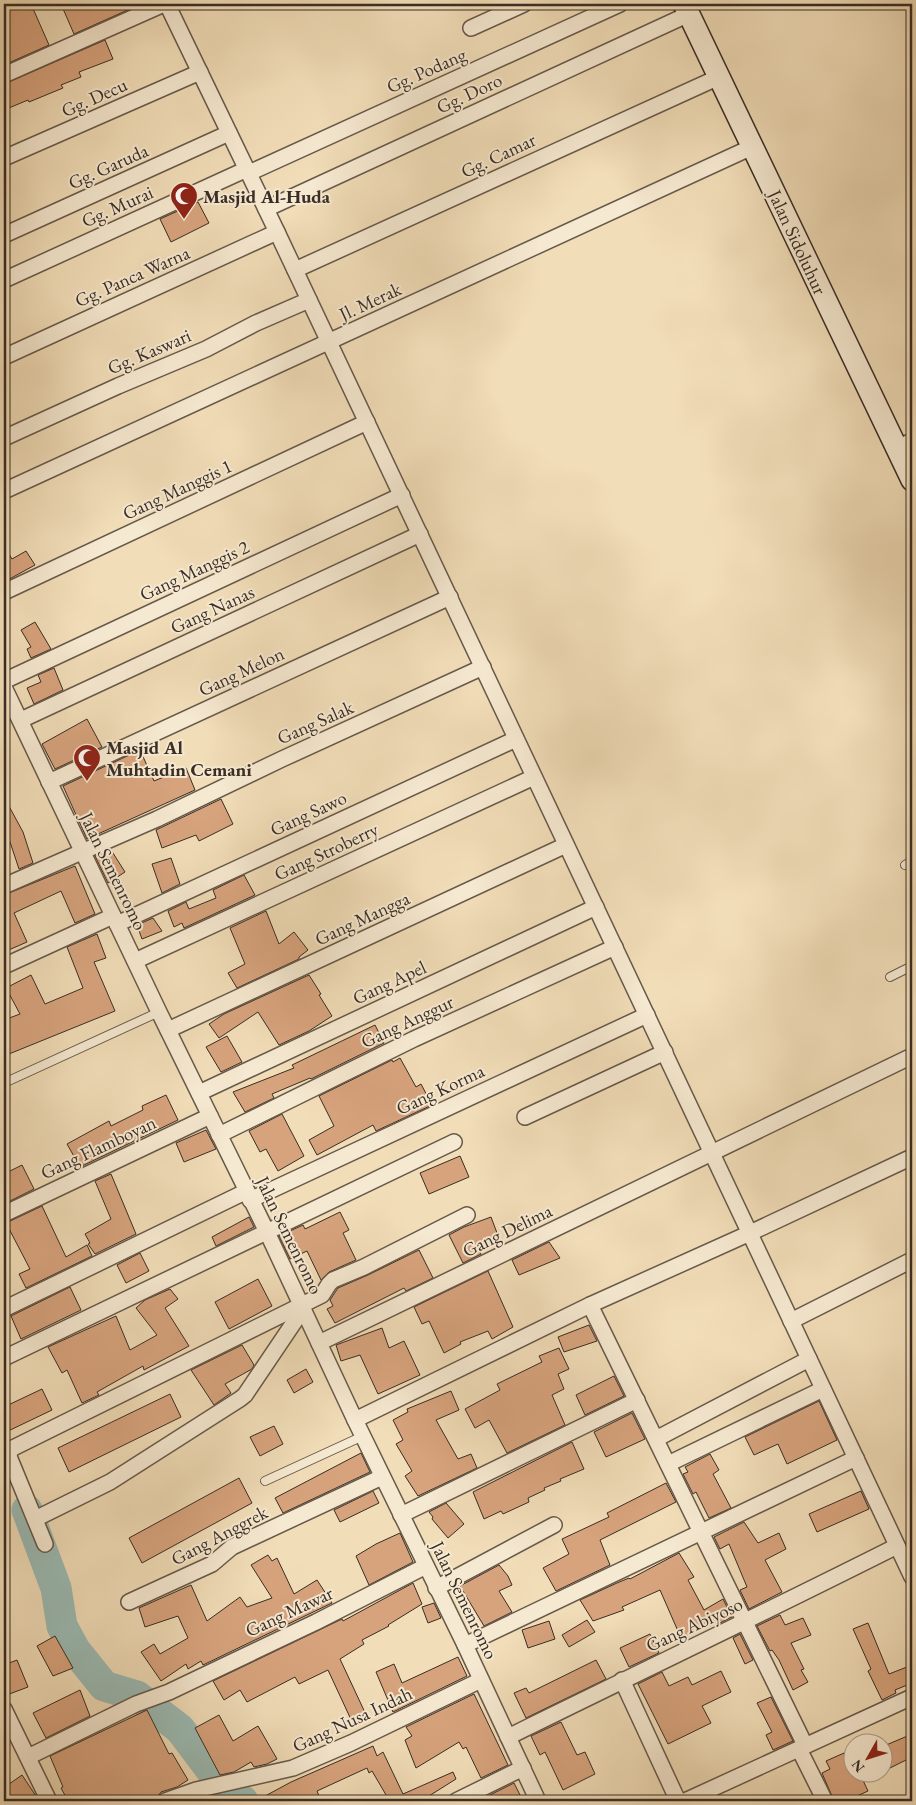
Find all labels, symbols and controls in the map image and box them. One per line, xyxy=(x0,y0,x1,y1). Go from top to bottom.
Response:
street label: Gg. Podang xyxy=(382,42,471,99)
street label: Gg. Doro xyxy=(432,67,506,120)
street label: Gg. Decu xyxy=(57,72,131,123)
street label: Gg. Camar xyxy=(457,127,540,184)
street label: Gg. Garuda xyxy=(64,138,153,195)
street label: Gg. Murai xyxy=(77,179,157,233)
mosque icon: Masjid Al-Huda xyxy=(169,181,199,220)
place label: Masjid Al-Huda xyxy=(203,184,331,209)
street label: Jalan Sidoluhur xyxy=(762,184,833,299)
street label: Gg. Panca Warna xyxy=(71,240,194,313)
street label: Jl. Merak xyxy=(333,276,406,328)
street label: Gg. Kaswari xyxy=(104,323,195,380)
street label: Gang Manggis 1 xyxy=(118,453,236,526)
street label: Gang Manggis 2 xyxy=(135,534,253,607)
street label: Gang Nanas xyxy=(166,579,258,640)
street label: Gang Melon xyxy=(194,641,288,702)
street label: Gang Salak xyxy=(273,694,358,750)
place label: Masjid Al Muhtadin Cemani xyxy=(106,735,252,782)
mosque icon: Masjid Al Muhtadin Cemani xyxy=(72,743,102,782)
street label: Gang Sawo xyxy=(266,785,350,842)
street label: Jalan Semenromo xyxy=(73,806,153,934)
street label: Gang Stroberry xyxy=(270,816,383,887)
street label: Gang Mangga xyxy=(311,885,414,951)
street label: Gang Apel xyxy=(348,954,430,1010)
street label: Gang Anggur xyxy=(357,989,458,1054)
street label: Gang Korma xyxy=(392,1058,489,1121)
street label: Gang Flamboyan xyxy=(36,1110,160,1185)
street label: Jalan Semenromo xyxy=(249,1170,329,1298)
street label: Gang Delima xyxy=(458,1198,557,1263)
street label: Gang Anggrek xyxy=(167,1499,273,1571)
street label: Jalan Semenromo xyxy=(424,1535,504,1663)
street label: Gang Mawar xyxy=(241,1580,338,1643)
street label: Gang Abiyoso xyxy=(642,1591,747,1658)
street label: Gang Nusa Indah xyxy=(288,1681,416,1758)
north arrow xyxy=(844,1732,894,1782)
text: N xyxy=(847,1756,868,1776)

